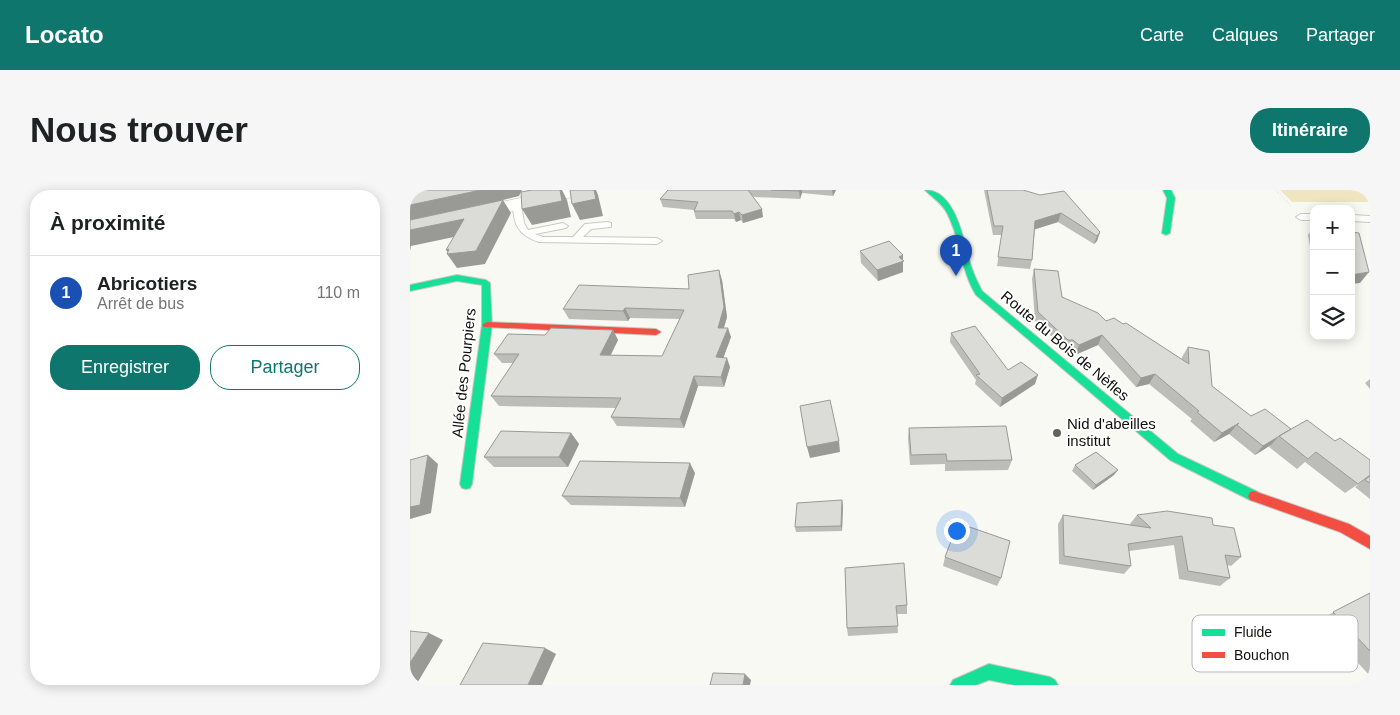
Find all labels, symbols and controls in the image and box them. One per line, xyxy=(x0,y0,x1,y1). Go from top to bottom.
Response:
text: Locato xyxy=(25,21,104,48)
text: Carte xyxy=(1140,25,1184,45)
text: Calques xyxy=(1212,25,1278,45)
text: Partager xyxy=(1306,25,1375,45)
button: Itinéraire xyxy=(1250,108,1370,153)
text: Nous trouver xyxy=(30,110,248,149)
map controls xyxy=(1310,205,1355,340)
button: + xyxy=(1310,205,1355,250)
text: À proximité xyxy=(50,211,166,234)
pin: 1 xyxy=(940,235,972,276)
button: − xyxy=(1310,250,1355,295)
text: Abricotiers xyxy=(97,273,197,294)
text: 1 xyxy=(62,284,70,301)
text: 110 m xyxy=(317,284,360,301)
street label: Route du Bois de Nèfles xyxy=(998,287,1133,404)
text: Arrêt de bus xyxy=(97,295,184,312)
button: layers xyxy=(1310,295,1355,340)
street label: Allée des Pourpiers xyxy=(448,307,479,439)
button: Enregistrer xyxy=(50,345,200,390)
button: Partager xyxy=(210,345,360,390)
place label: Nid d'abeilles institut xyxy=(1067,415,1156,449)
marker: Nid d'abeilles institut xyxy=(1051,427,1063,439)
your location xyxy=(944,518,970,544)
legend xyxy=(1192,615,1358,672)
text: Fluide xyxy=(1234,624,1272,640)
text: Bouchon xyxy=(1234,647,1289,663)

